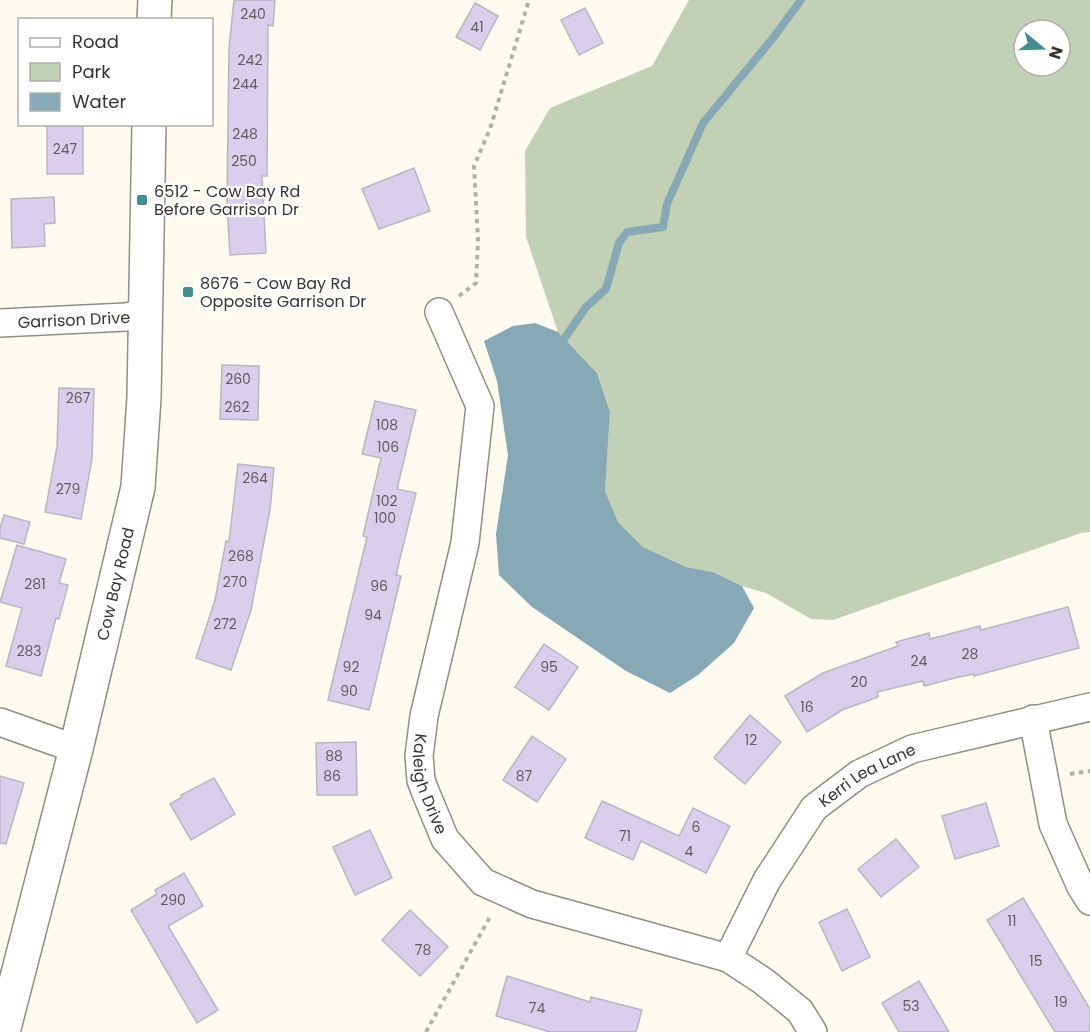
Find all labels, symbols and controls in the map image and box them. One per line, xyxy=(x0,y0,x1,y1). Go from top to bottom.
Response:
house number: 240 xyxy=(240,4,266,24)
house number: 41 xyxy=(470,17,484,37)
legend xyxy=(18,18,213,126)
north arrow xyxy=(1012,18,1072,78)
text: Road xyxy=(72,29,119,54)
text: N xyxy=(1043,43,1069,62)
house number: 242 xyxy=(238,50,262,70)
text: Park xyxy=(72,59,111,84)
house number: 244 xyxy=(232,74,258,94)
text: Water xyxy=(72,89,126,114)
house number: 248 xyxy=(232,124,258,144)
house number: 247 xyxy=(53,139,78,159)
house number: 250 xyxy=(231,151,257,171)
place label: 6512 - Cow Bay Rd Before Garrison Dr xyxy=(154,180,300,221)
marker: 6512 - Cow Bay Rd Before Garrison Dr xyxy=(135,193,149,207)
place label: 8676 - Cow Bay Rd Opposite Garrison Dr xyxy=(200,272,366,313)
marker: 8676 - Cow Bay Rd Opposite Garrison Dr xyxy=(181,285,195,299)
street label: Garrison Drive xyxy=(17,305,131,334)
house number: 260 xyxy=(225,369,251,389)
house number: 267 xyxy=(66,388,91,408)
house number: 262 xyxy=(225,397,250,417)
house number: 108 xyxy=(376,415,398,435)
house number: 106 xyxy=(377,437,399,457)
house number: 264 xyxy=(242,468,268,488)
house number: 279 xyxy=(56,479,80,499)
house number: 102 xyxy=(376,491,398,511)
house number: 100 xyxy=(374,508,396,528)
street label: Cow Bay Road xyxy=(91,525,140,643)
house number: 268 xyxy=(228,546,254,566)
house number: 270 xyxy=(223,572,247,592)
house number: 281 xyxy=(24,574,46,594)
house number: 96 xyxy=(370,576,388,596)
house number: 94 xyxy=(364,605,382,625)
house number: 272 xyxy=(213,614,237,634)
house number: 283 xyxy=(16,641,42,661)
house number: 28 xyxy=(962,644,979,664)
house number: 24 xyxy=(911,651,928,671)
house number: 92 xyxy=(343,657,359,677)
house number: 95 xyxy=(540,657,558,677)
house number: 20 xyxy=(851,672,867,692)
house number: 90 xyxy=(340,681,358,701)
house number: 16 xyxy=(800,697,814,717)
house number: 12 xyxy=(745,730,757,750)
street label: Kaleigh Drive xyxy=(407,732,453,838)
street label: Kerri Lea Lane xyxy=(813,737,919,812)
house number: 88 xyxy=(325,746,343,766)
house number: 86 xyxy=(323,766,341,786)
house number: 87 xyxy=(516,766,533,786)
house number: 6 xyxy=(692,817,701,837)
house number: 71 xyxy=(619,826,631,846)
house number: 4 xyxy=(685,841,694,861)
house number: 290 xyxy=(160,890,186,910)
house number: 11 xyxy=(1008,911,1016,931)
house number: 78 xyxy=(415,940,431,960)
house number: 15 xyxy=(1029,951,1043,971)
house number: 19 xyxy=(1054,992,1068,1012)
house number: 53 xyxy=(902,996,920,1016)
house number: 74 xyxy=(529,998,545,1018)

